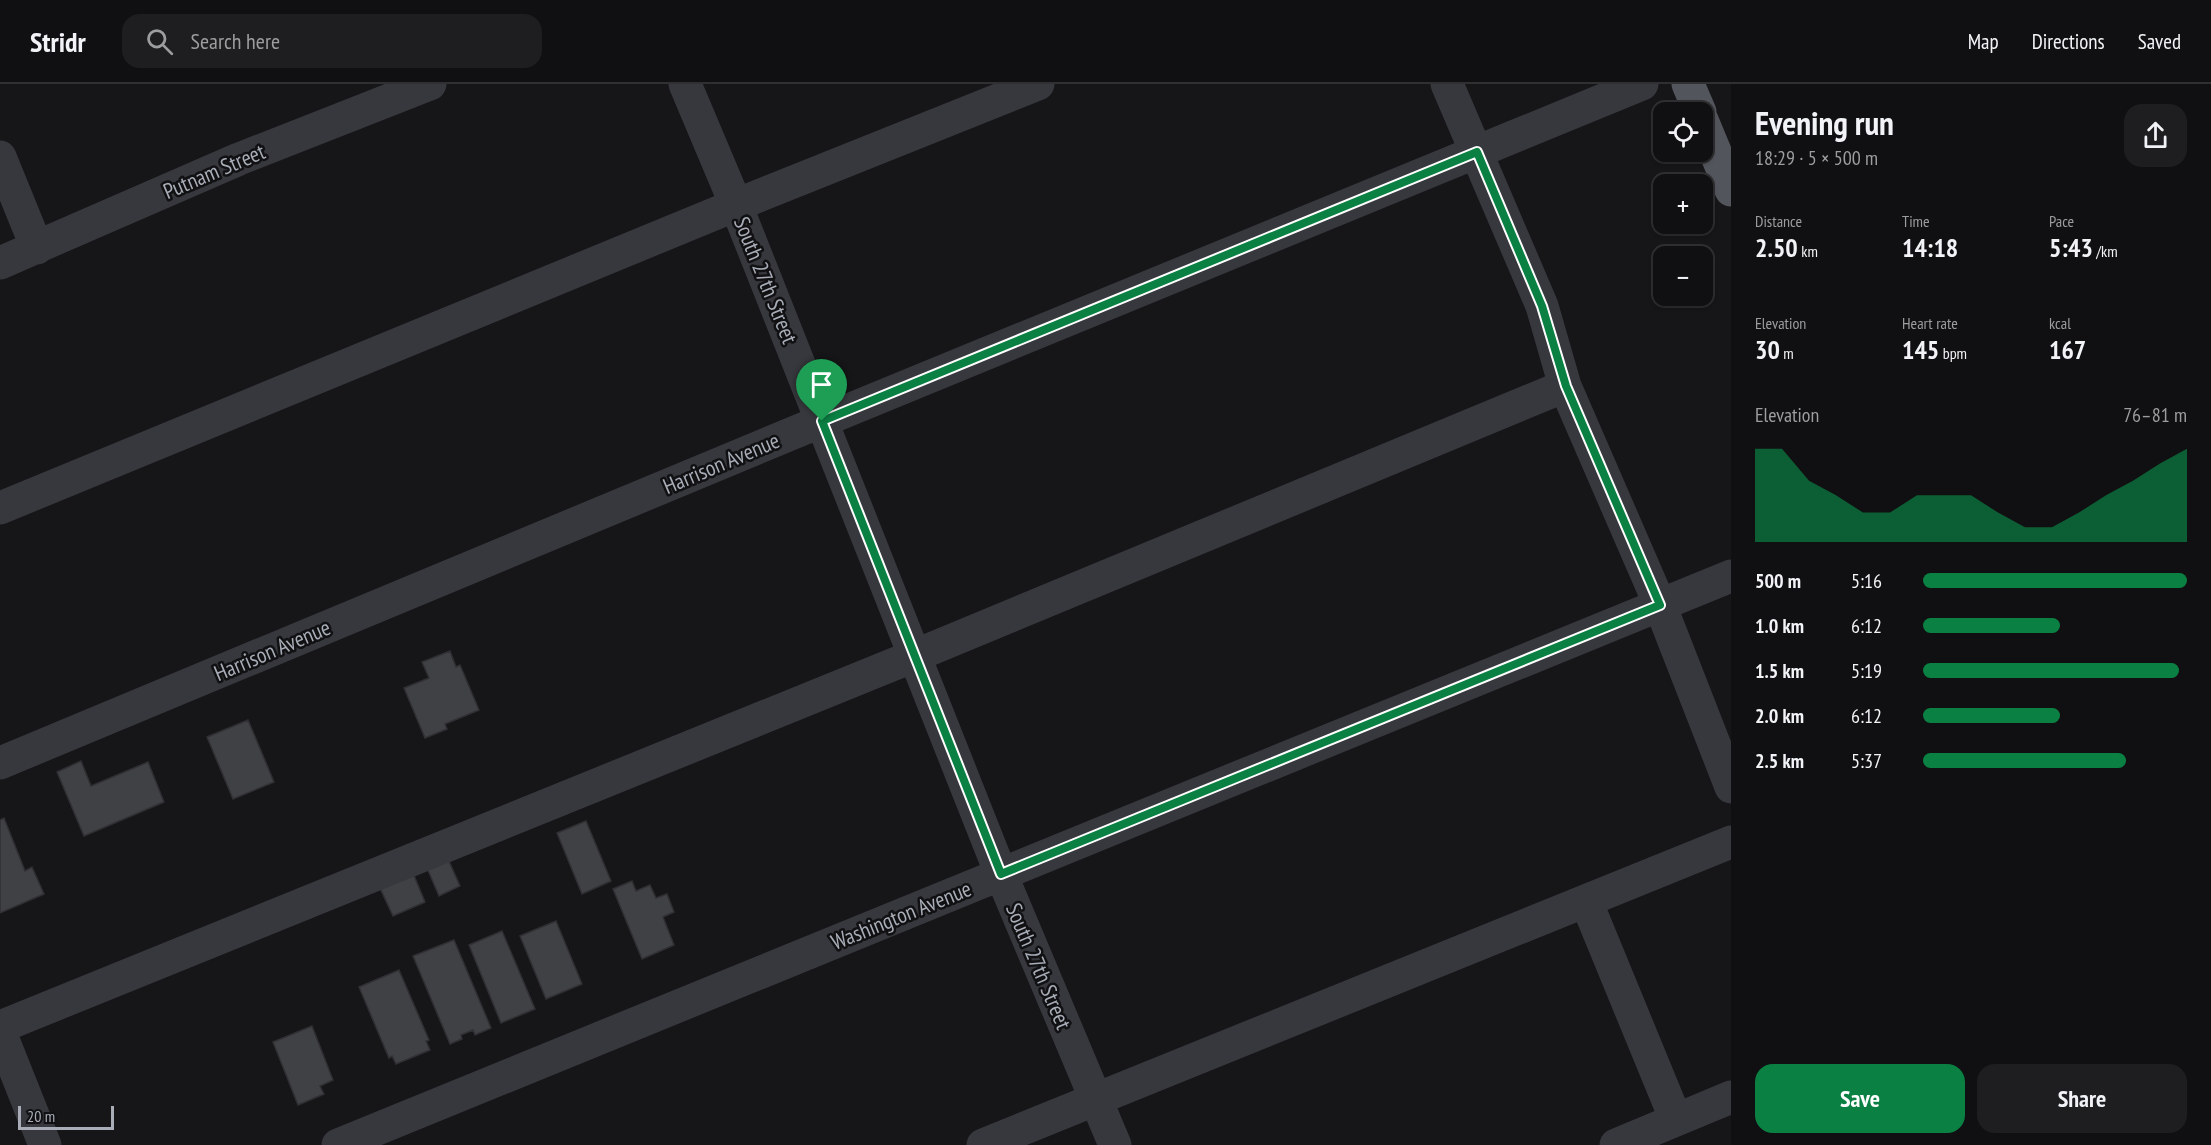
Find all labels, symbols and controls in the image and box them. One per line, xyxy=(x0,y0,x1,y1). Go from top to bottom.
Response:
search box xyxy=(122,14,542,68)
text: Stridr xyxy=(30,23,86,60)
icon: search xyxy=(143,25,176,58)
text: Search here xyxy=(191,27,280,55)
text: Map xyxy=(1968,28,1999,55)
text: Directions xyxy=(2032,28,2105,55)
text: Saved xyxy=(2138,28,2181,55)
text: Evening run xyxy=(1755,101,1894,144)
map controls xyxy=(1653,102,1713,306)
button: locate xyxy=(1653,102,1713,162)
button: share xyxy=(2124,104,2187,167)
street label: Putnam Street xyxy=(159,137,269,205)
text: 18:29 · 5 × 500 m xyxy=(1755,145,1878,171)
button: + xyxy=(1653,174,1713,234)
text: Distance xyxy=(1755,211,1802,231)
text: Time xyxy=(1902,211,1930,231)
text: Pace xyxy=(2049,211,2074,231)
street label: South 27th Street xyxy=(728,212,804,348)
text: 2.50 xyxy=(1755,231,1798,264)
text: 14:18 xyxy=(1902,231,1958,264)
text: 5:43 xyxy=(2049,231,2093,264)
text: km xyxy=(1798,241,1818,261)
text: /km xyxy=(2093,241,2118,261)
button: − xyxy=(1653,246,1713,306)
text: Elevation xyxy=(1755,313,1806,333)
text: Heart rate xyxy=(1902,313,1958,333)
text: kcal xyxy=(2049,313,2071,333)
text: 30 xyxy=(1755,333,1780,366)
text: 145 xyxy=(1902,333,1939,366)
text: 167 xyxy=(2049,333,2086,366)
text: m xyxy=(1780,343,1794,363)
text: bpm xyxy=(1939,343,1967,363)
pin xyxy=(796,359,847,421)
icon: arrive xyxy=(805,368,838,401)
text: Elevation xyxy=(1755,402,1819,428)
text: 76–81 m xyxy=(2123,402,2187,428)
street label: Harrison Avenue xyxy=(659,426,783,500)
text: 500 m xyxy=(1755,568,1801,594)
text: 5:16 xyxy=(1851,568,1882,594)
street label: Harrison Avenue xyxy=(210,613,334,687)
text: 1.0 km xyxy=(1755,613,1804,639)
text: 6:12 xyxy=(1851,613,1882,639)
text: 1.5 km xyxy=(1755,658,1804,684)
text: 5:19 xyxy=(1851,658,1882,684)
text: 2.0 km xyxy=(1755,703,1804,729)
text: 6:12 xyxy=(1851,703,1882,729)
text: 2.5 km xyxy=(1755,748,1804,774)
text: 5:37 xyxy=(1851,748,1882,774)
street label: Washington Avenue xyxy=(827,874,975,956)
street label: South 27th Street xyxy=(1000,899,1078,1033)
button: Save xyxy=(1755,1064,1965,1133)
button: Share xyxy=(1977,1064,2187,1133)
scale bar xyxy=(18,1103,114,1130)
text: 20 m xyxy=(27,1106,55,1126)

